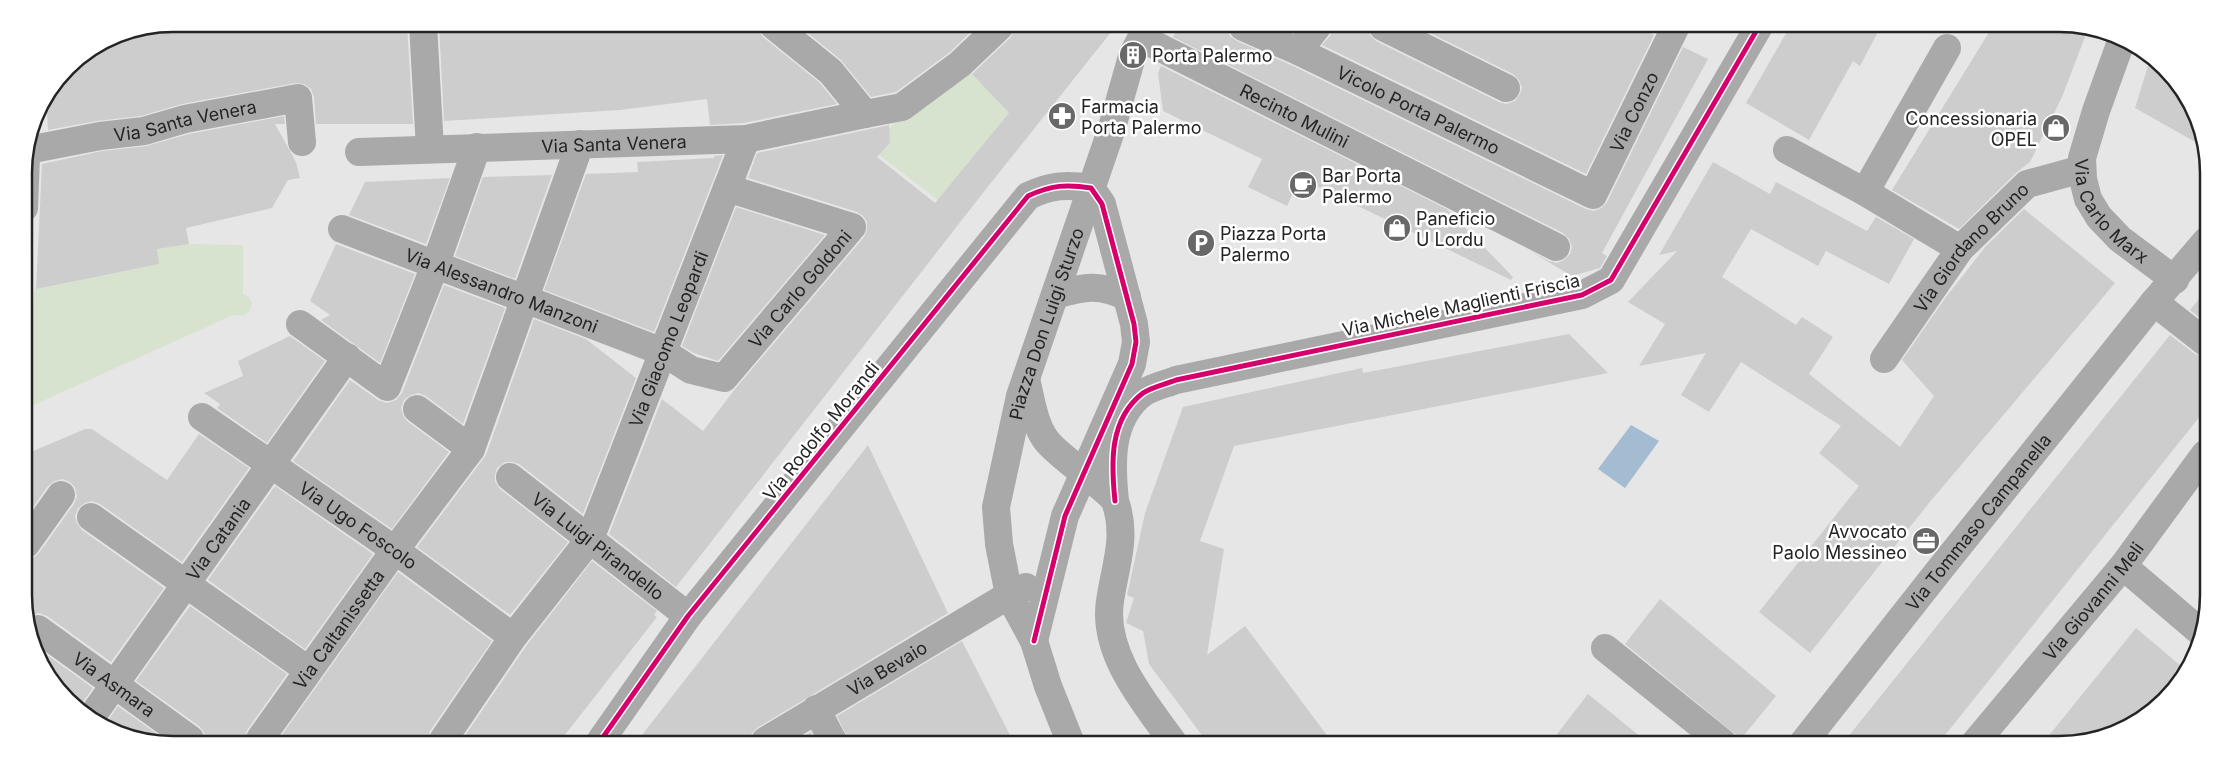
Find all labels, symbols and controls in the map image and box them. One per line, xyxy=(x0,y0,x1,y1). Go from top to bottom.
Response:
building icon: Porta Palermo xyxy=(1118,40,1148,70)
place label: Porta Palermo xyxy=(1152,45,1272,66)
street label: Vicolo Porta Palermo xyxy=(1334,61,1503,158)
street label: Via Conzo xyxy=(1605,68,1662,155)
street label: Recinto Mulini xyxy=(1237,79,1353,152)
street label: Via Santa Venera xyxy=(113,95,258,145)
place label: Farmacia Porta Palermo xyxy=(1081,96,1201,138)
pharmacy icon: Farmacia Porta Palermo xyxy=(1047,101,1077,131)
place label: Concessionaria OPEL xyxy=(1905,108,2037,150)
shop icon: Concessionaria OPEL xyxy=(2041,113,2071,143)
street label: Via Santa Venera xyxy=(541,131,687,156)
street label: Via Carlo Marx xyxy=(2072,158,2153,267)
place label: Bar Porta Palermo xyxy=(1322,165,1401,207)
cafe icon: Bar Porta Palermo xyxy=(1288,170,1318,200)
street label: Via Giordano Bruno xyxy=(1909,178,2033,316)
place label: Paneficio U Lordu xyxy=(1416,208,1495,250)
shop icon: Paneficio U Lordu xyxy=(1382,213,1412,243)
place label: Piazza Porta Palermo xyxy=(1220,223,1326,265)
street label: Piazza Don Luigi Sturzo xyxy=(1005,225,1088,422)
street label: Via Carlo Goldoni xyxy=(744,226,855,352)
parking icon: Piazza Porta Palermo xyxy=(1186,228,1216,258)
street label: Via Alessandro Manzoni xyxy=(402,244,601,337)
street label: Via Giacomo Leopardi xyxy=(624,248,712,430)
street label: Via Michele Maglienti Friscia xyxy=(1340,270,1582,340)
street label: Via Rodolfo Morandi xyxy=(759,357,883,505)
street label: Via Tommaso Campanella xyxy=(1901,429,2055,615)
street label: Via Ugo Foscolo xyxy=(295,477,421,573)
street label: Via Luigi Pirandello xyxy=(528,488,669,604)
street label: Via Catania xyxy=(181,493,254,584)
place label: Avvocato Paolo Messineo xyxy=(1772,521,1907,563)
office icon: Avvocato Paolo Messineo xyxy=(1911,526,1941,556)
street label: Via Giovanni Meli xyxy=(2038,538,2148,664)
street label: Via Caltanissetta xyxy=(289,565,388,693)
street label: Via Bevaio xyxy=(843,636,931,700)
street label: Via Asmara xyxy=(69,647,159,721)

